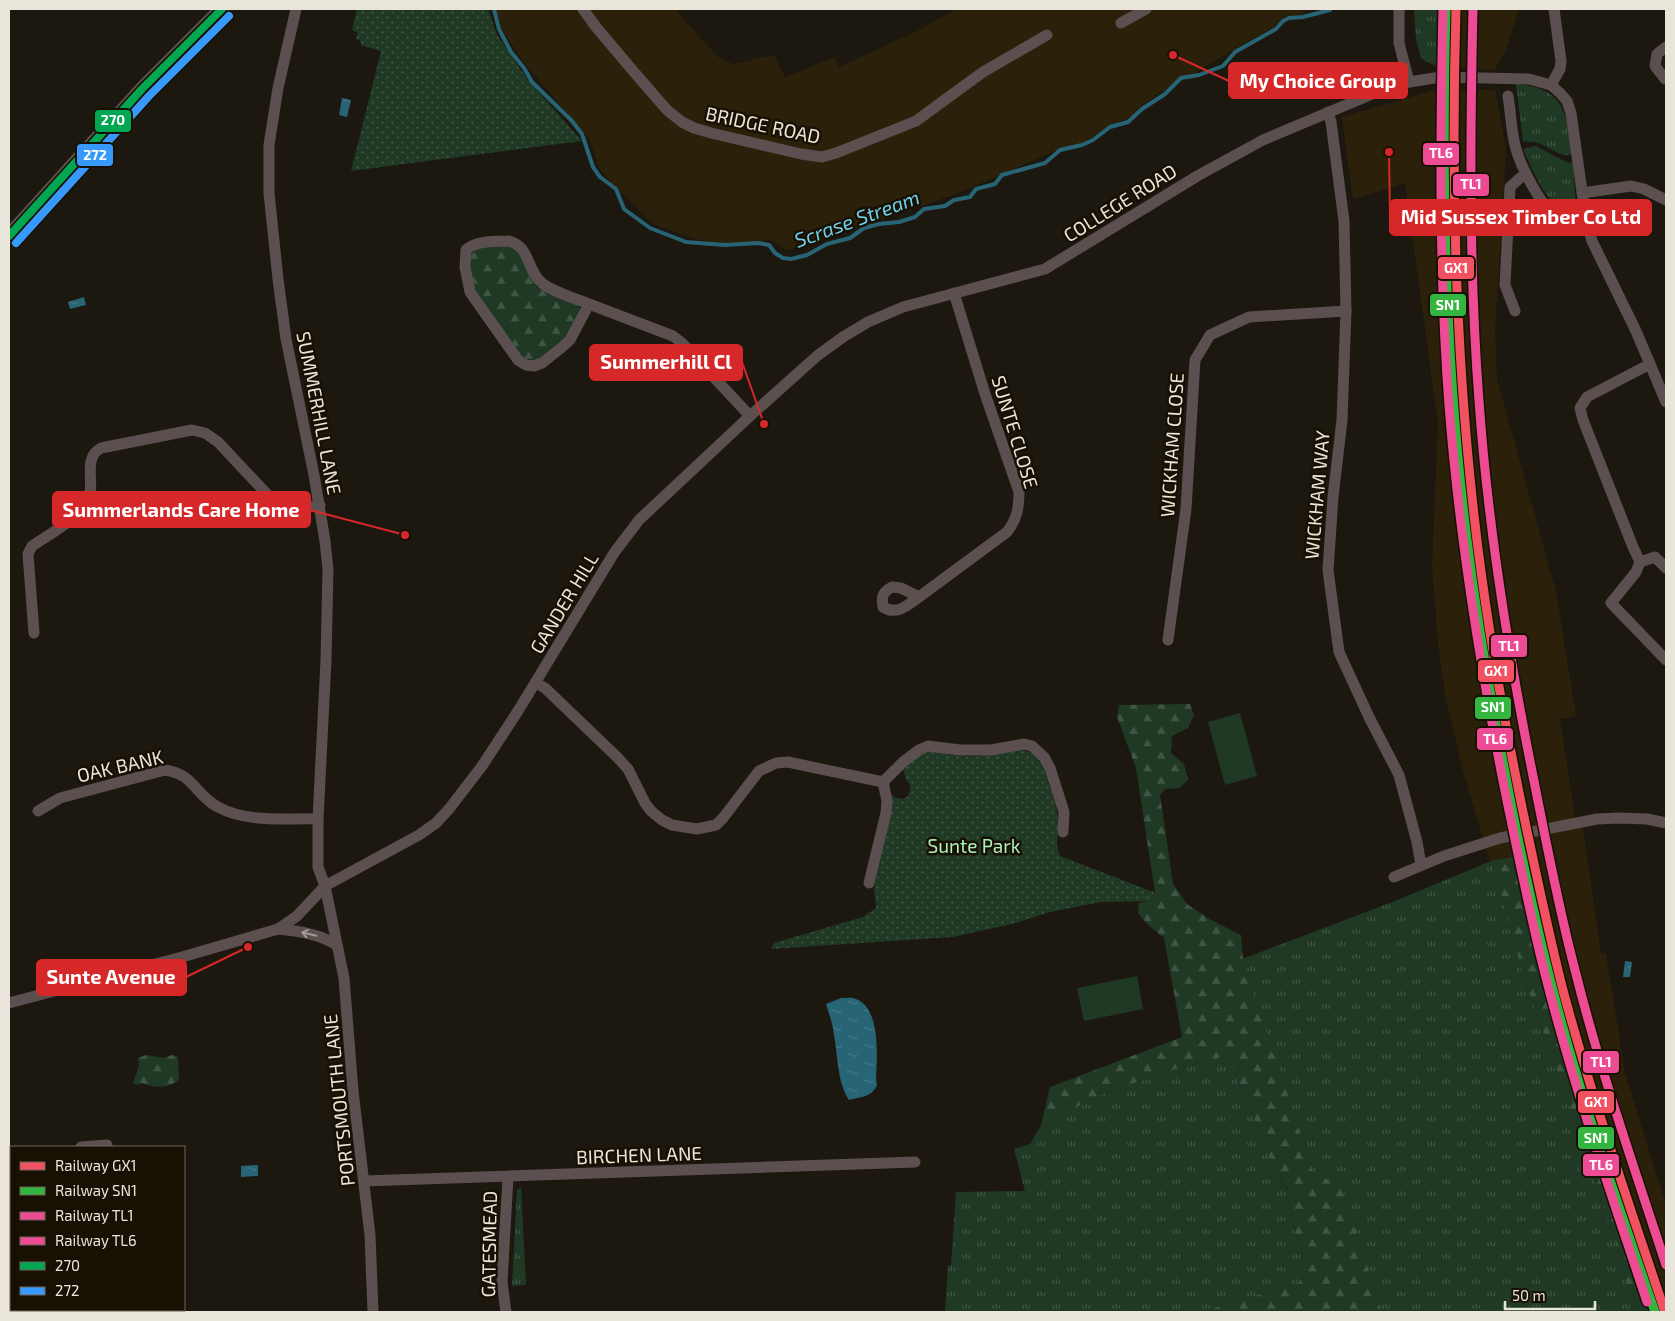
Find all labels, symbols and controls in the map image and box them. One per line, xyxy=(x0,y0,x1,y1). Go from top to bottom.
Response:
callout: My Choice Group xyxy=(1229,63,1407,98)
text: My Choice Group xyxy=(1239,68,1397,93)
street label: BRIDGE ROAD xyxy=(704,101,823,148)
line badge: 270 xyxy=(94,109,132,133)
text: 270 xyxy=(101,111,125,128)
line badge: TL6 xyxy=(1422,142,1460,166)
line badge: 272 xyxy=(76,143,114,167)
text: TL6 xyxy=(1429,144,1453,161)
text: 272 xyxy=(83,146,107,163)
street label: COLLEGE ROAD xyxy=(1059,159,1181,247)
line badge: TL1 xyxy=(1452,173,1490,197)
text: TL1 xyxy=(1460,175,1482,192)
water label: Scrase Stream xyxy=(791,184,923,252)
callout: Mid Sussex Timber Co Ltd xyxy=(1390,200,1651,235)
text: Mid Sussex Timber Co Ltd xyxy=(1401,204,1641,228)
line badge: GX1 xyxy=(1437,256,1475,280)
text: GX1 xyxy=(1444,259,1468,276)
line badge: SN1 xyxy=(1429,293,1467,317)
text: SN1 xyxy=(1436,296,1460,313)
street label: SUMMERHILL LANE xyxy=(292,329,347,496)
callout: Summerhill Cl xyxy=(590,345,742,380)
text: Summerhill Cl xyxy=(600,349,732,373)
street label: WICKHAM CLOSE xyxy=(1155,372,1188,518)
street label: SUNTE CLOSE xyxy=(987,373,1044,491)
street label: WICKHAM WAY xyxy=(1299,429,1334,560)
callout: Summerlands Care Home xyxy=(53,492,310,527)
text: Summerlands Care Home xyxy=(62,497,300,521)
street label: GANDER HILL xyxy=(524,548,603,657)
line badge: TL1 xyxy=(1490,634,1528,658)
text: TL1 xyxy=(1498,637,1520,654)
line badge: GX1 xyxy=(1477,659,1515,683)
text: GX1 xyxy=(1484,662,1508,679)
line badge: SN1 xyxy=(1474,696,1512,720)
text: SN1 xyxy=(1481,698,1505,715)
line badge: TL6 xyxy=(1476,727,1514,751)
text: TL6 xyxy=(1483,730,1507,747)
street label: OAK BANK xyxy=(74,744,165,787)
park label: Sunte Park xyxy=(927,834,1021,857)
one-way arrow xyxy=(301,929,317,938)
callout: Sunte Avenue xyxy=(37,960,186,995)
text: Sunte Avenue xyxy=(46,964,176,988)
street label: PORTSMOUTH LANE xyxy=(318,1013,359,1187)
line badge: TL1 xyxy=(1582,1050,1620,1074)
text: TL1 xyxy=(1590,1053,1612,1070)
line badge: GX1 xyxy=(1577,1090,1615,1114)
text: GX1 xyxy=(1584,1093,1608,1110)
line badge: SN1 xyxy=(1577,1126,1615,1150)
text: SN1 xyxy=(1584,1129,1608,1146)
street label: BIRCHEN LANE xyxy=(576,1141,702,1168)
legend xyxy=(10,1146,185,1311)
line badge: TL6 xyxy=(1582,1153,1620,1177)
text: Railway GX1 xyxy=(55,1156,137,1174)
text: TL6 xyxy=(1589,1156,1613,1173)
text: Railway SN1 xyxy=(55,1181,137,1199)
street label: GATESMEAD xyxy=(476,1190,501,1298)
text: Railway TL1 xyxy=(55,1206,133,1224)
text: Railway TL6 xyxy=(55,1231,137,1249)
text: 270 xyxy=(55,1256,80,1274)
scale bar xyxy=(1505,1278,1595,1310)
text: 272 xyxy=(55,1281,80,1299)
text: 50 m xyxy=(1512,1286,1546,1304)

